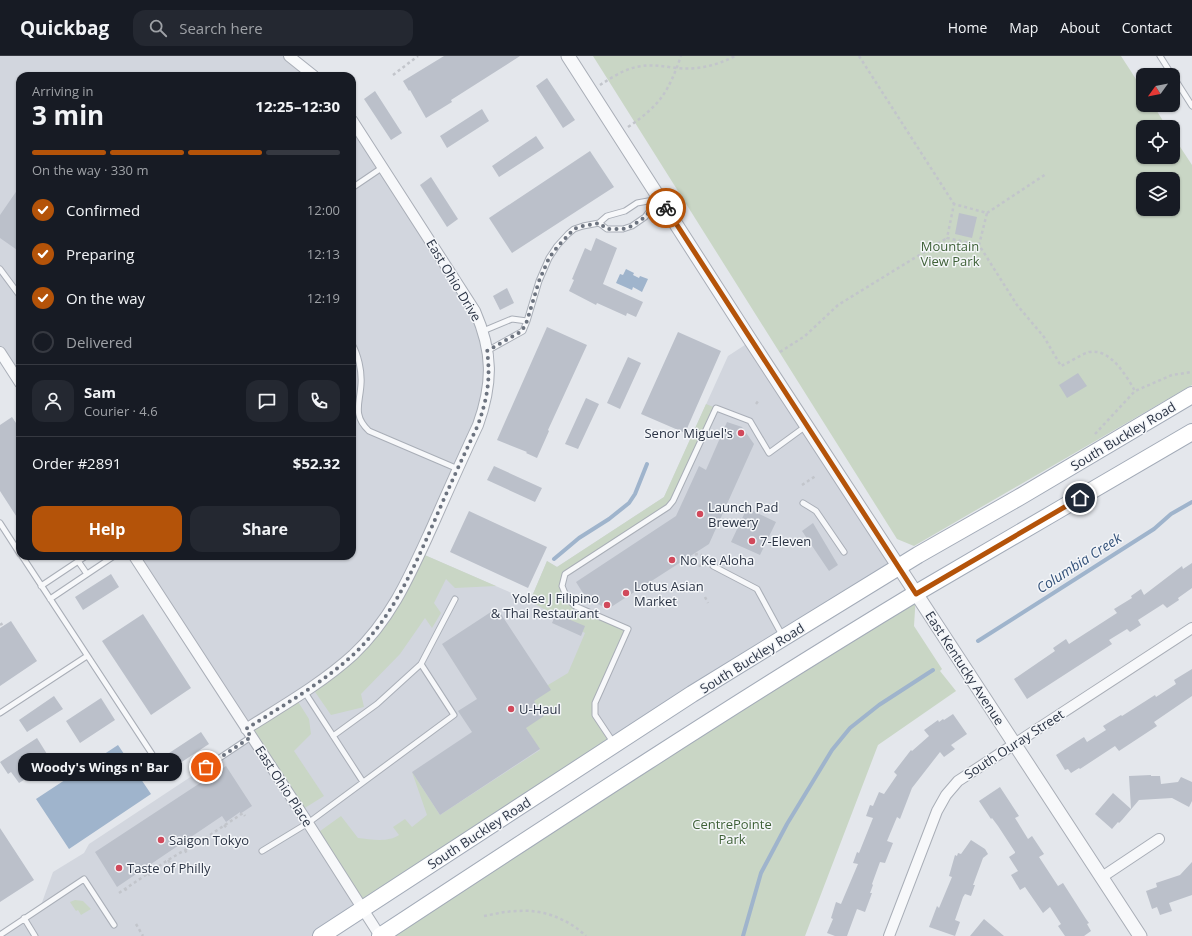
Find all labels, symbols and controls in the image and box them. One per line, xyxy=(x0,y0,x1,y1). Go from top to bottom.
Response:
search box xyxy=(133,10,413,46)
text: Quickbag xyxy=(20,15,109,41)
icon: search xyxy=(147,17,169,39)
text: Search here xyxy=(179,18,263,38)
text: Home xyxy=(948,18,987,37)
text: Map xyxy=(1009,18,1038,37)
text: About xyxy=(1060,18,1100,37)
text: Contact xyxy=(1122,18,1172,37)
north arrow xyxy=(1136,68,1180,112)
map controls xyxy=(1136,68,1180,216)
text: Arriving in xyxy=(32,82,94,100)
text: 12:25–12:30 xyxy=(255,96,340,116)
text: 3 min xyxy=(32,97,104,133)
button: locate xyxy=(1136,120,1180,164)
text: On the way · 330 m xyxy=(32,161,148,179)
button: layers xyxy=(1136,172,1180,216)
courier xyxy=(646,188,686,228)
icon: bike xyxy=(655,197,677,219)
icon: check xyxy=(32,199,54,221)
text: Confirmed xyxy=(66,200,140,220)
text: 12:00 xyxy=(307,201,340,219)
street label: East Ohio Drive xyxy=(422,235,486,325)
park label: Mountain View Park xyxy=(921,237,980,270)
icon: check xyxy=(32,243,54,265)
text: Preparing xyxy=(66,244,134,264)
text: 12:13 xyxy=(307,245,340,263)
icon: check xyxy=(32,287,54,309)
text: On the way xyxy=(66,288,145,308)
text: 12:19 xyxy=(307,289,340,307)
text: Delivered xyxy=(66,332,133,352)
button: person xyxy=(32,380,74,422)
button: chat xyxy=(246,380,288,422)
button: phone xyxy=(298,380,340,422)
text: Sam xyxy=(84,382,116,402)
street label: South Buckley Road xyxy=(1067,397,1179,475)
text: Courier · 4.6 xyxy=(84,402,158,420)
place label: Senor Miguel's xyxy=(644,424,733,442)
marker: Senor Miguel's xyxy=(736,428,746,438)
text: Order #2891 xyxy=(32,453,121,473)
text: $52.32 xyxy=(293,453,340,473)
pin xyxy=(1063,481,1097,515)
icon: home xyxy=(1069,487,1091,509)
place label: Launch Pad Brewery xyxy=(708,498,779,531)
button: Help xyxy=(32,506,182,552)
button: Share xyxy=(190,506,340,552)
marker: Launch Pad Brewery xyxy=(695,509,705,519)
water label: Columbia Creek xyxy=(1033,527,1126,597)
place label: 7-Eleven xyxy=(760,532,811,550)
marker: 7-Eleven xyxy=(747,536,757,546)
place label: No Ke Aloha xyxy=(680,551,754,569)
marker: No Ke Aloha xyxy=(667,555,677,565)
place label: Lotus Asian Market xyxy=(634,577,704,610)
marker: Lotus Asian Market xyxy=(621,588,631,598)
place label: Yolee J Filipino & Thai Restaurant xyxy=(491,589,599,622)
marker: Yolee J Filipino & Thai Restaurant xyxy=(602,600,612,610)
street label: East Kentucky Avenue xyxy=(921,607,1009,729)
street label: South Buckley Road xyxy=(696,619,808,697)
place label: U-Haul xyxy=(519,700,561,718)
marker: U-Haul xyxy=(506,704,516,714)
street label: South Ouray Street xyxy=(961,705,1068,783)
street label: East Ohio Place xyxy=(251,742,317,830)
pin xyxy=(189,750,223,784)
callout: Woody's Wings n' Bar xyxy=(18,753,182,781)
icon: bag xyxy=(195,756,217,778)
text: Woody's Wings n' Bar xyxy=(31,758,169,776)
street label: South Buckley Road xyxy=(424,793,534,873)
park label: CentrePointe Park xyxy=(692,815,772,848)
place label: Saigon Tokyo xyxy=(169,831,249,849)
marker: Saigon Tokyo xyxy=(156,835,166,845)
place label: Taste of Philly xyxy=(127,859,211,877)
marker: Taste of Philly xyxy=(114,863,124,873)

